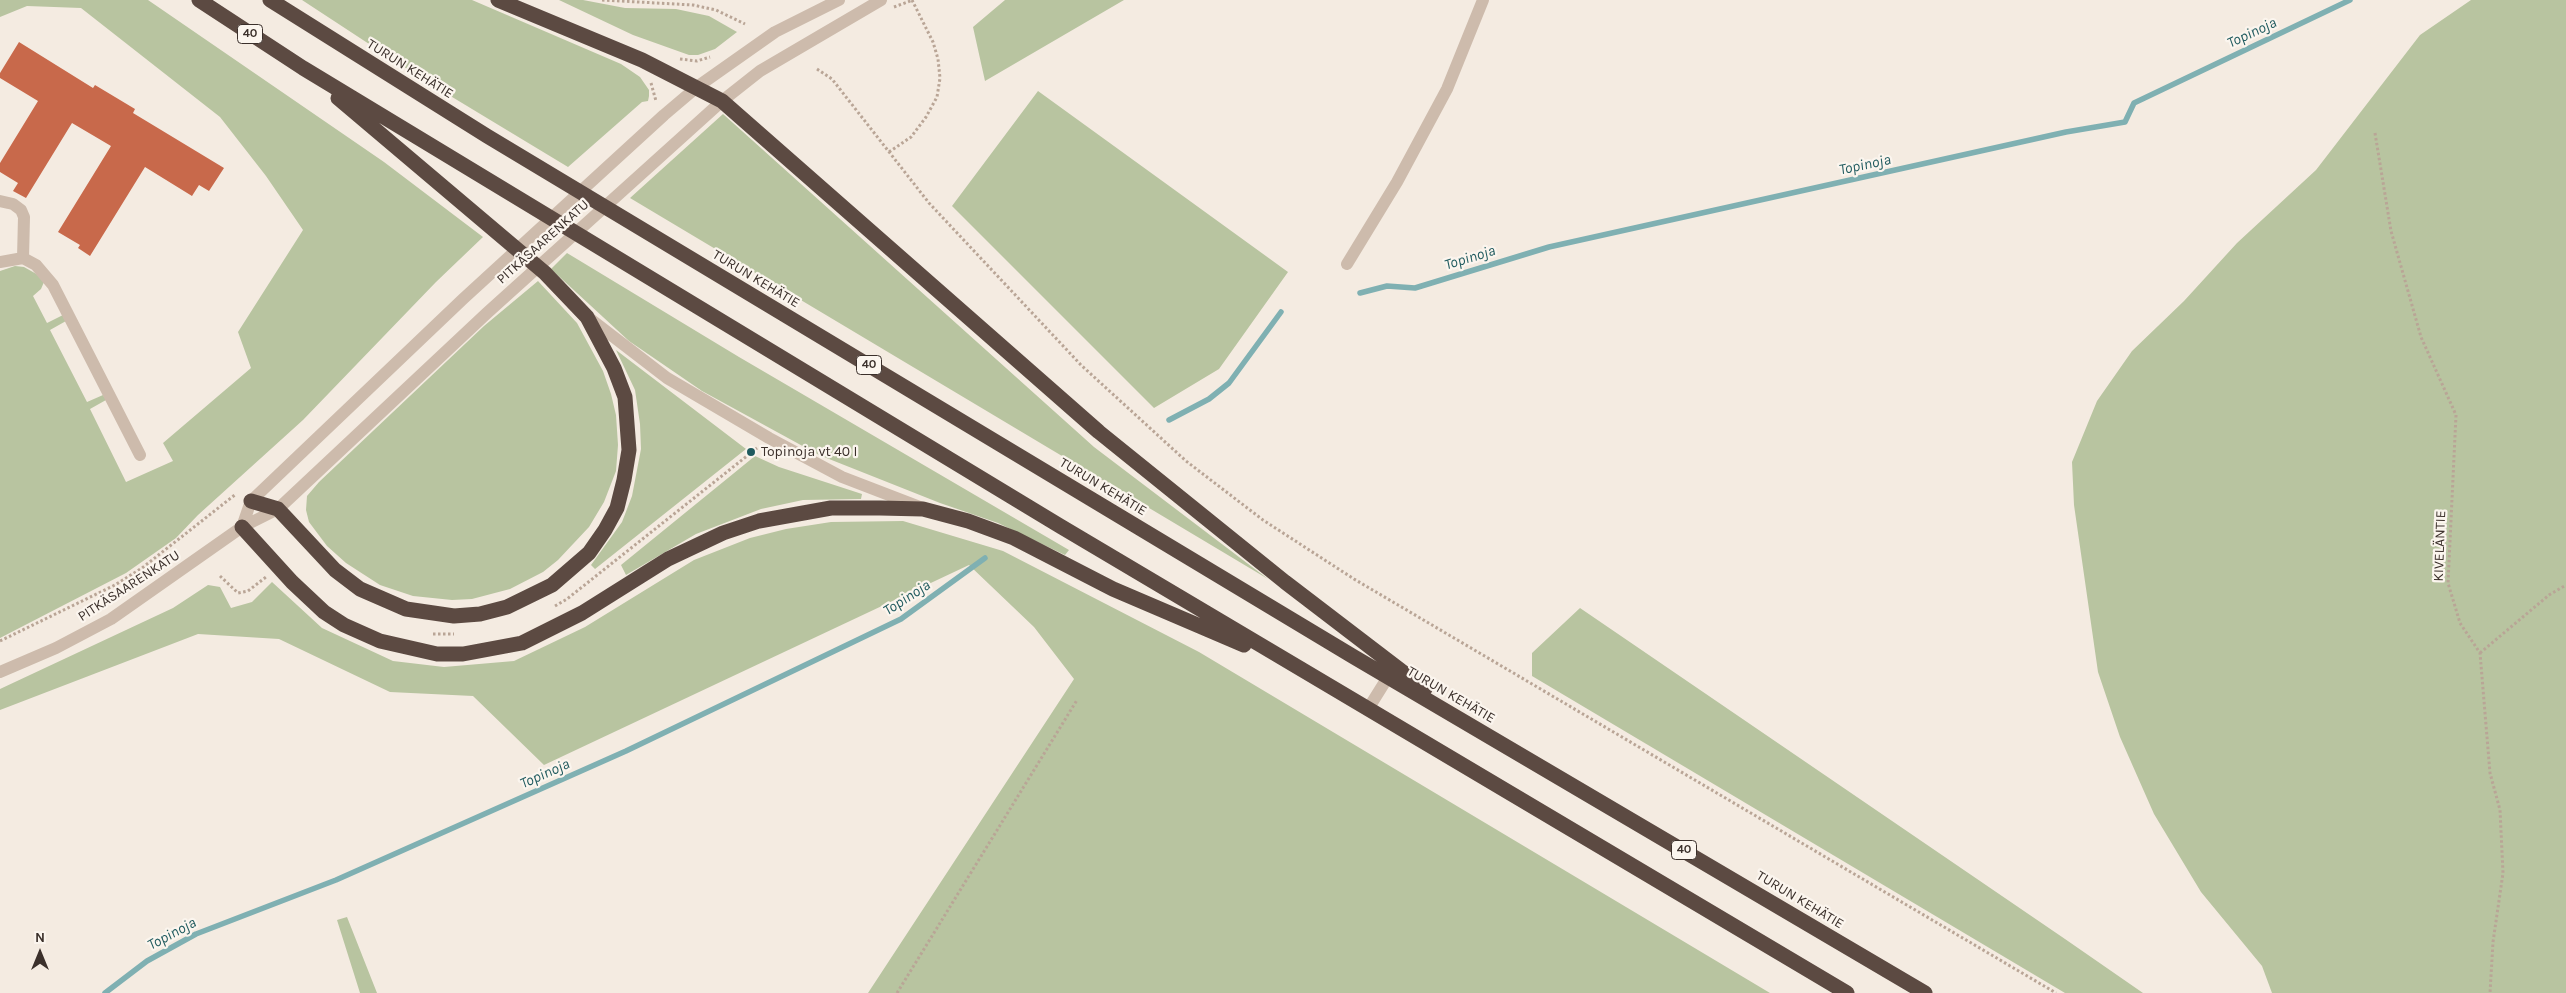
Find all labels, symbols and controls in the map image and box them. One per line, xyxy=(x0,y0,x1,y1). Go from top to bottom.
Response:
water label: Topinoja xyxy=(2224,14,2280,52)
road number: 40 xyxy=(238,24,262,44)
street label: TURUN KEHÄTIE xyxy=(364,36,456,102)
water label: Topinoja xyxy=(1837,151,1893,179)
street label: PITKÄSAARENKATU xyxy=(494,196,592,288)
water label: Topinoja xyxy=(1442,242,1498,274)
street label: TURUN KEHÄTIE xyxy=(709,246,803,312)
road number: 40 xyxy=(856,356,882,374)
place label: Topinoja vt 40 I xyxy=(761,444,857,460)
marker: Topinoja vt 40 I xyxy=(745,446,757,458)
street label: TURUN KEHÄTIE xyxy=(1056,454,1150,520)
street label: KIVELÄNTIE xyxy=(2430,510,2450,582)
street label: PITKÄSAARENKATU xyxy=(75,547,183,625)
water label: Topinoja xyxy=(880,576,934,620)
street label: TURUN KEHÄTIE xyxy=(1404,663,1498,727)
water label: Topinoja xyxy=(517,755,573,793)
road number: 40 xyxy=(1672,840,1696,860)
street label: TURUN KEHÄTIE xyxy=(1753,867,1847,933)
water label: Topinoja xyxy=(145,914,199,954)
north arrow xyxy=(15,928,65,978)
text: N xyxy=(35,929,45,946)

